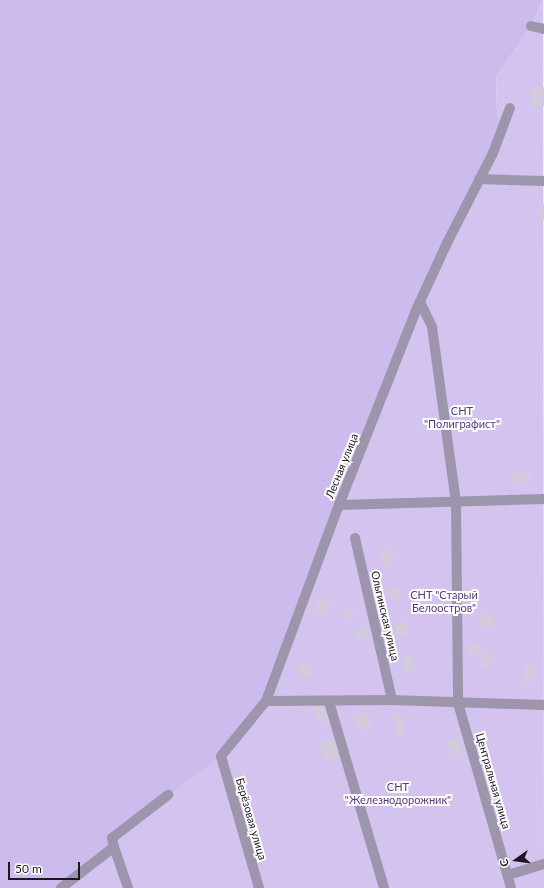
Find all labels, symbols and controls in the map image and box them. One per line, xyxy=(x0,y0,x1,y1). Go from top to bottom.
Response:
park label: СНТ "Полиграфист" xyxy=(424,405,500,431)
street label: Лесная улица xyxy=(323,432,361,500)
street label: Ольгинская улица xyxy=(368,570,402,662)
park label: СНТ "Старый Белоостров" xyxy=(410,589,478,615)
street label: Центральная улица xyxy=(473,732,513,830)
street label: Берёзовая улица xyxy=(233,776,269,862)
park label: СНТ "Железнодорожник" xyxy=(345,781,451,807)
north arrow xyxy=(496,840,536,880)
scale bar xyxy=(10,854,82,880)
text: С xyxy=(497,858,511,868)
text: 50 m xyxy=(15,861,42,876)

